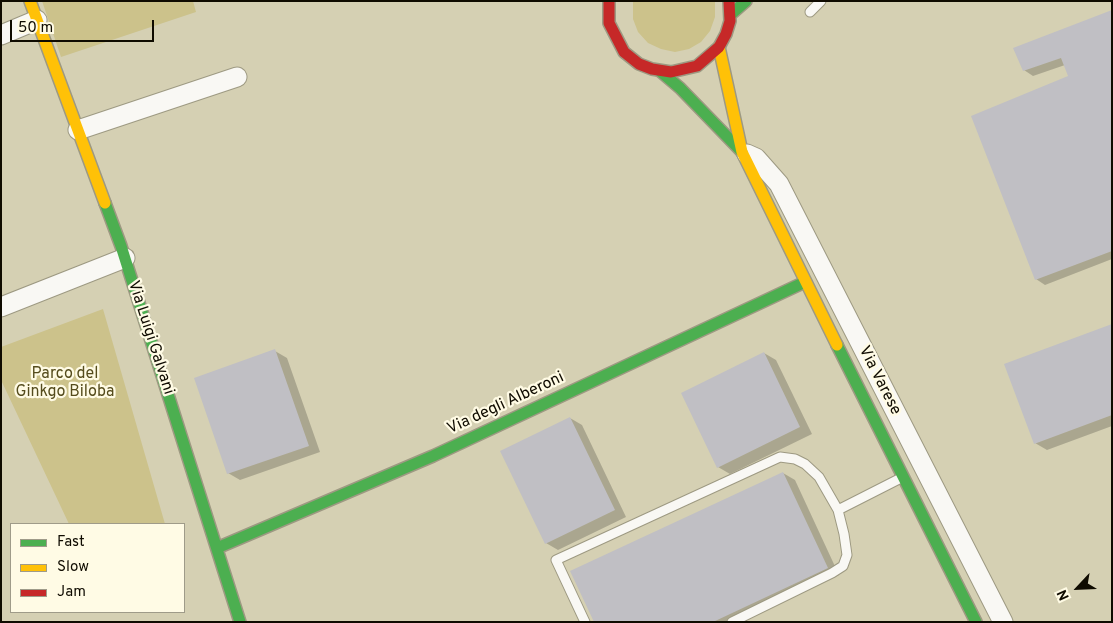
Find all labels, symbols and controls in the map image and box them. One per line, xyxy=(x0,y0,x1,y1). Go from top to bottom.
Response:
scale bar xyxy=(12,10,156,42)
text: 50 m xyxy=(18,19,53,38)
street label: Via Luigi Galvani xyxy=(123,279,177,397)
street label: Via Varese xyxy=(853,343,905,419)
park label: Parco del Ginkgo Biloba xyxy=(15,365,115,403)
street label: Via degli Alberoni xyxy=(445,369,567,439)
legend xyxy=(10,523,185,613)
text: Fast xyxy=(57,533,85,552)
text: Slow xyxy=(57,558,89,577)
north arrow xyxy=(1053,563,1103,613)
text: Jam xyxy=(57,583,86,602)
text: N xyxy=(1054,586,1074,603)

